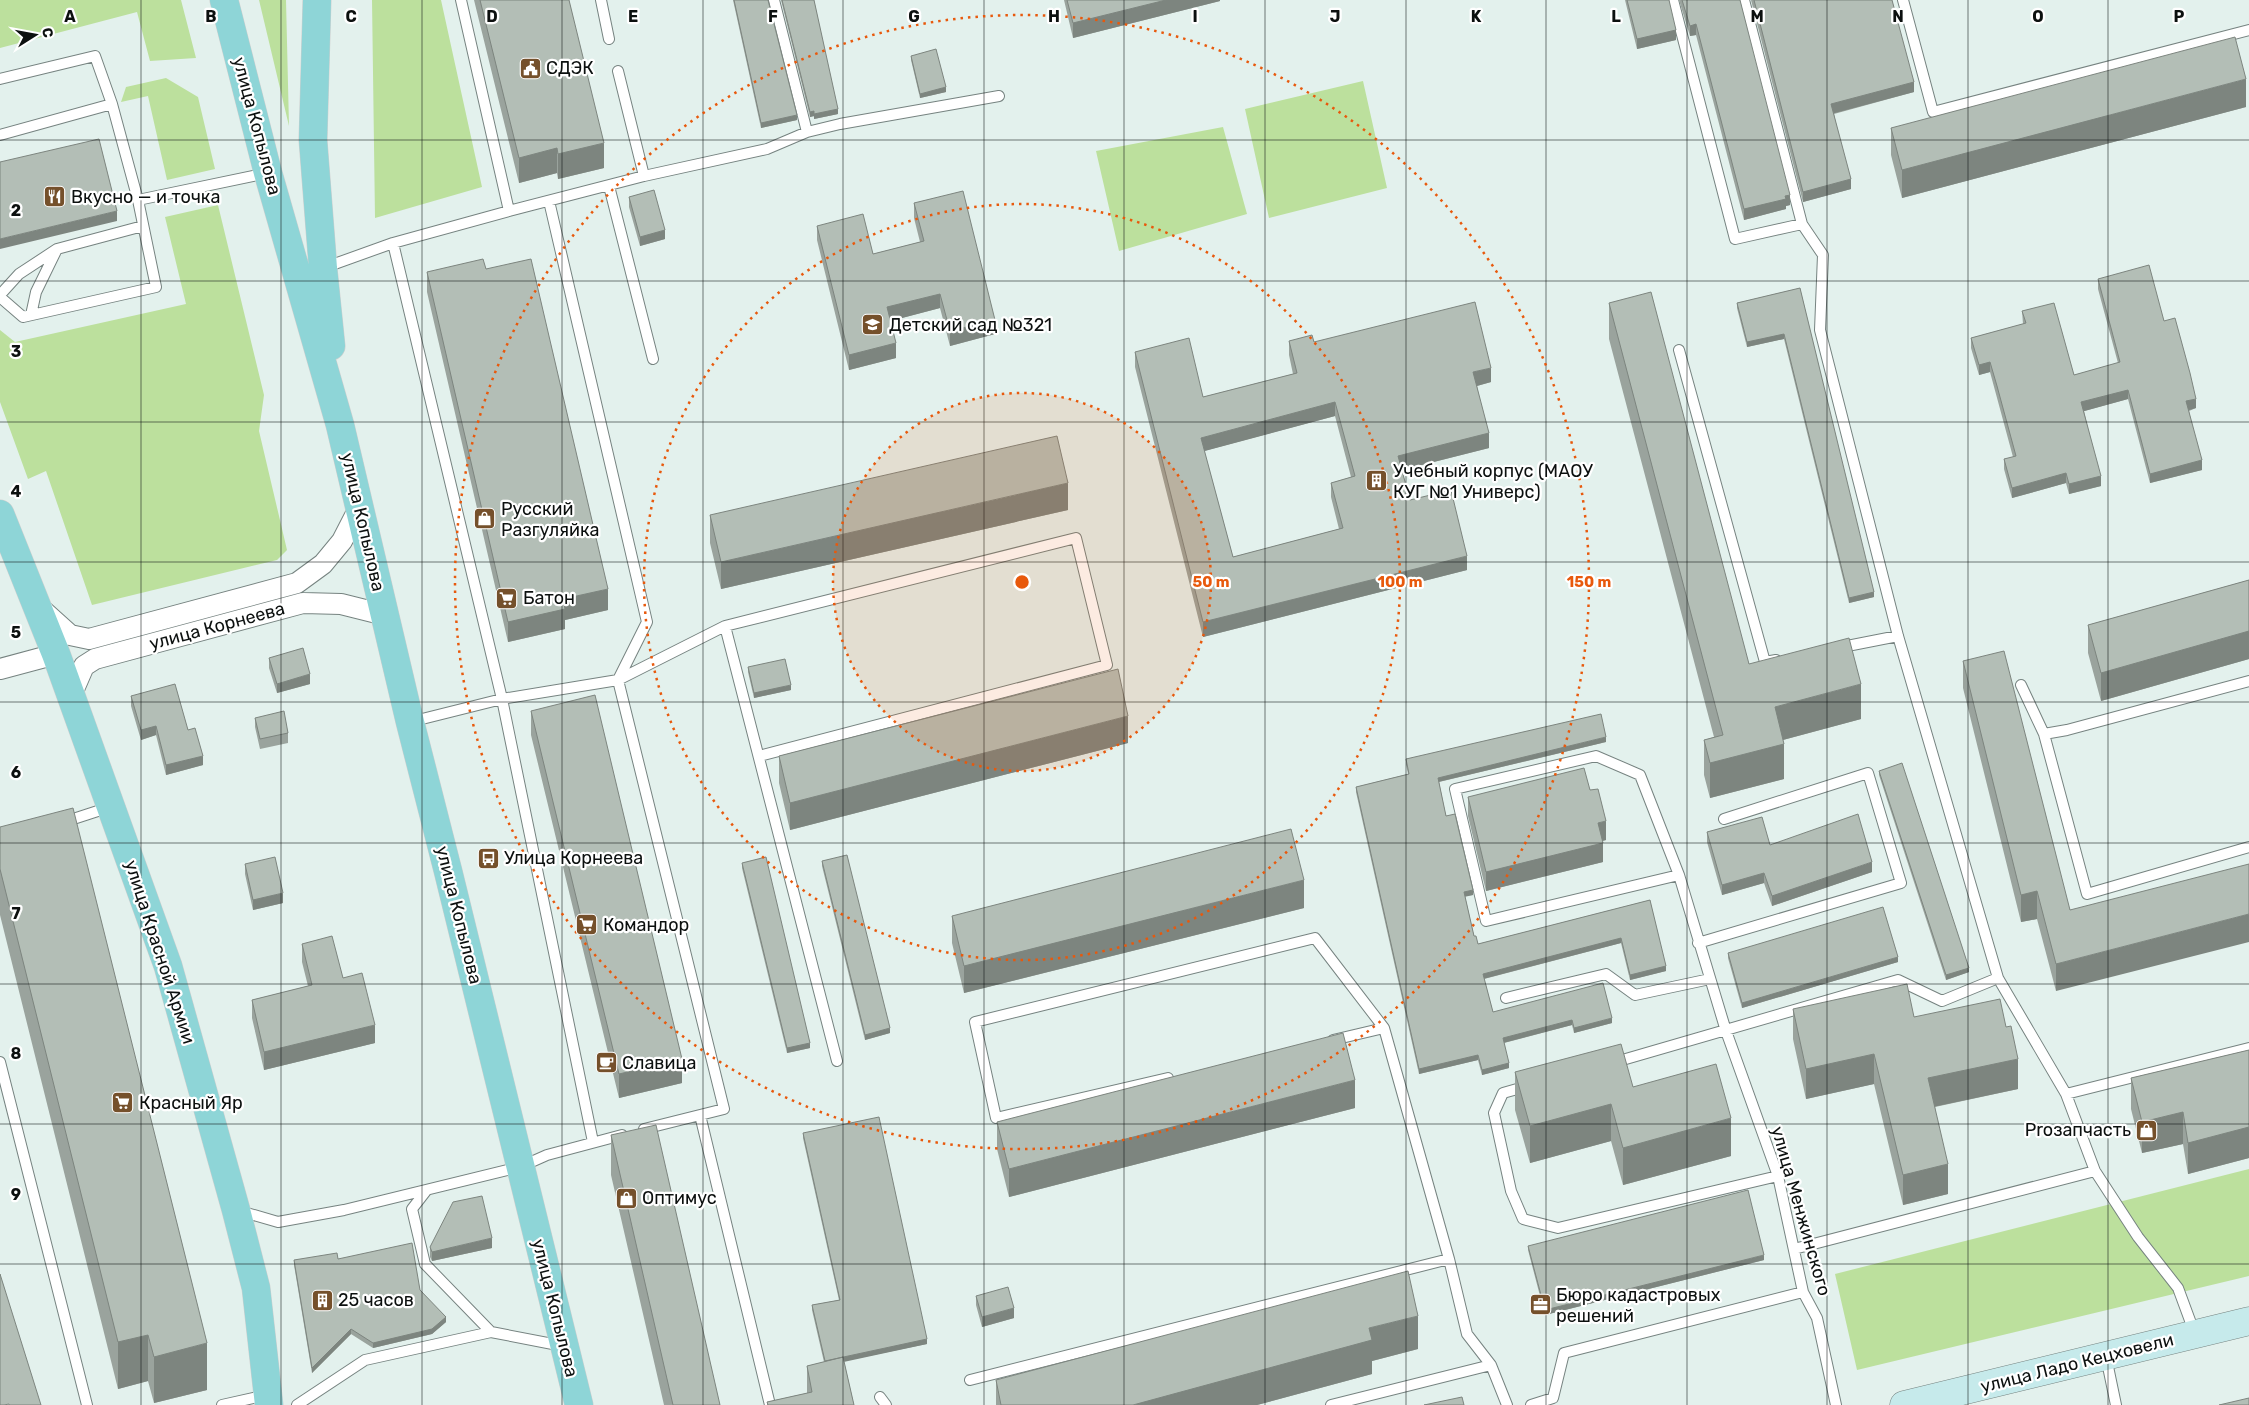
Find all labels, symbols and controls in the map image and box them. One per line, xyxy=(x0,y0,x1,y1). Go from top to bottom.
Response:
text: A xyxy=(64,7,76,26)
text: B xyxy=(205,7,217,26)
text: C xyxy=(345,7,357,26)
text: D xyxy=(486,7,498,26)
text: E xyxy=(628,7,638,26)
text: F xyxy=(768,7,778,26)
text: G xyxy=(908,7,920,26)
text: H xyxy=(1048,7,1060,26)
text: I xyxy=(1192,7,1198,26)
text: J xyxy=(1330,7,1340,26)
text: K xyxy=(1471,7,1482,26)
text: L xyxy=(1611,7,1621,26)
text: M xyxy=(1750,7,1764,26)
text: N xyxy=(1892,7,1904,26)
text: O xyxy=(2032,7,2044,26)
text: P xyxy=(2174,7,2185,26)
north arrow xyxy=(10,10,60,60)
text: С xyxy=(38,26,57,39)
street label: улица Копылова xyxy=(228,55,286,197)
public building icon: СДЭК xyxy=(518,56,542,80)
place label: СДЭК xyxy=(546,57,594,79)
restaurant icon: Вкусно — и точка xyxy=(43,185,67,209)
place label: Вкусно — и точка xyxy=(71,186,220,208)
text: 2 xyxy=(11,201,21,220)
school or university icon: Детский сад №321 xyxy=(861,313,885,337)
place label: Детский сад №321 xyxy=(889,314,1052,336)
text: 3 xyxy=(11,342,21,361)
street label: улица Копылова xyxy=(336,450,390,594)
place label: Учебный корпус (МАОУ КУГ №1 Универс) xyxy=(1393,460,1593,503)
building icon: Учебный корпус (МАОУ КУГ №1 Универс) xyxy=(1365,469,1389,493)
text: 4 xyxy=(11,482,22,501)
place label: Русский Разгуляйка xyxy=(501,498,600,541)
shop icon: Русский Разгуляйка xyxy=(473,507,497,531)
centre of rings xyxy=(1013,573,1031,591)
text: 50 m xyxy=(1193,573,1229,591)
text: 100 m xyxy=(1378,573,1422,591)
text: 150 m xyxy=(1567,573,1611,591)
supermarket icon: Батон xyxy=(495,586,519,610)
place label: Батон xyxy=(523,587,575,609)
street label: улица Корнеева xyxy=(147,597,287,655)
text: 5 xyxy=(11,623,21,642)
text: 6 xyxy=(11,763,21,782)
street label: улица Копылова xyxy=(431,844,487,986)
bus stop icon: Улица Корнеева xyxy=(476,846,500,870)
place label: Улица Корнеева xyxy=(504,847,643,869)
street label: улица Красной Армии xyxy=(120,857,200,1047)
text: 7 xyxy=(11,904,21,923)
supermarket icon: Командор xyxy=(575,913,599,937)
place label: Командор xyxy=(603,914,689,936)
text: 8 xyxy=(11,1044,22,1063)
cafe icon: Славица xyxy=(594,1051,618,1075)
place label: Славица xyxy=(622,1052,696,1074)
supermarket icon: Красный Яр xyxy=(111,1091,135,1115)
place label: Красный Яр xyxy=(139,1092,243,1114)
shop icon: Proзапчасть xyxy=(2135,1118,2159,1142)
place label: Proзапчасть xyxy=(2025,1119,2131,1141)
street label: улица Менжинского xyxy=(1766,1124,1836,1298)
text: 9 xyxy=(11,1185,21,1204)
shop icon: Оптимус xyxy=(614,1186,638,1210)
place label: Оптимус xyxy=(642,1187,717,1209)
street label: улица Копылова xyxy=(527,1237,583,1379)
place label: Бюро кадастровых решений xyxy=(1556,1284,1721,1327)
building icon: 25 часов xyxy=(310,1288,334,1312)
place label: 25 часов xyxy=(338,1289,414,1311)
office icon: Бюро кадастровых решений xyxy=(1528,1293,1552,1317)
street label: улица Ладо Кецховели xyxy=(1978,1328,2176,1398)

